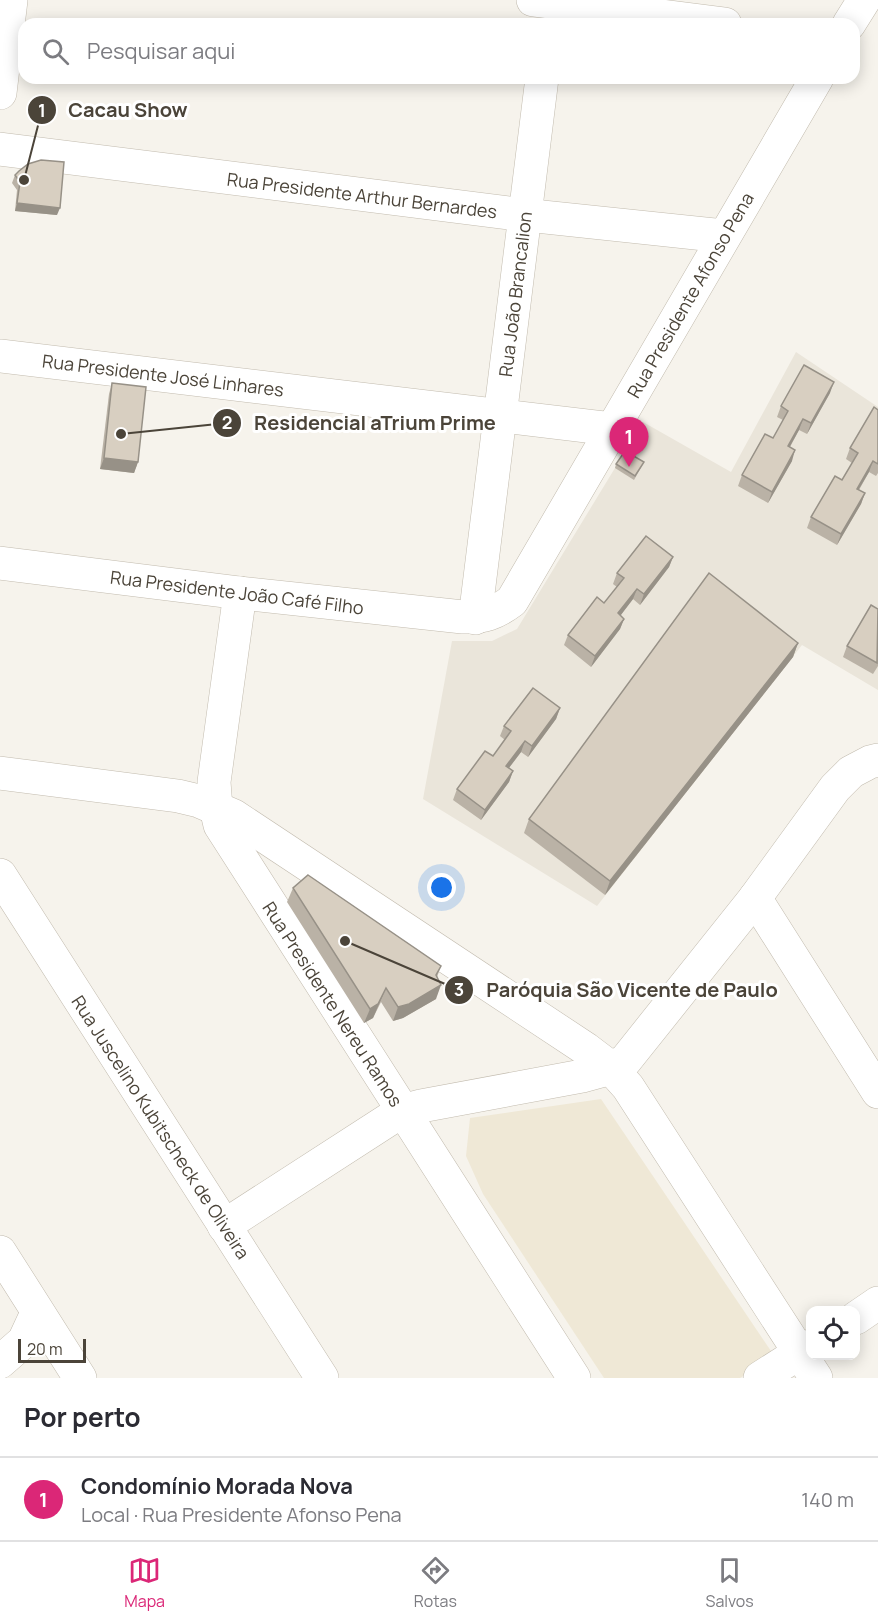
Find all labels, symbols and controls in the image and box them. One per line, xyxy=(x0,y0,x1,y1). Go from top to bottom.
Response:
search box xyxy=(18,18,860,84)
icon: search xyxy=(39,35,72,68)
text: Pesquisar aqui xyxy=(87,36,235,66)
callout: Cacau Show xyxy=(27,91,200,129)
text: Cacau Show xyxy=(68,96,188,123)
text: 1 xyxy=(38,98,46,122)
street label: Rua Presidente Arthur Bernardes xyxy=(226,167,498,223)
street label: Rua Presidente Afonso Pena xyxy=(621,188,759,402)
street label: Rua João Brancalion xyxy=(493,210,537,378)
street label: Rua Presidente José Linhares xyxy=(41,348,285,402)
callout: Residencial aTrium Prime xyxy=(212,404,507,442)
text: Residencial aTrium Prime xyxy=(254,409,496,436)
text: 2 xyxy=(222,410,232,434)
pin: 1 xyxy=(610,418,648,467)
street label: Rua Presidente João Café Filho xyxy=(109,565,365,619)
your location xyxy=(427,873,456,902)
street label: Rua Presidente Nereu Ramos xyxy=(258,897,408,1111)
callout: Paróquia São Vicente de Paulo xyxy=(444,971,790,1009)
text: Paróquia São Vicente de Paulo xyxy=(486,976,778,1003)
text: 3 xyxy=(454,977,464,1001)
street label: Rua Juscelino Kubitscheck de Oliveira xyxy=(67,991,255,1263)
map controls xyxy=(806,1306,860,1360)
button: locate xyxy=(806,1306,860,1360)
scale bar xyxy=(18,1336,86,1364)
text: 20 m xyxy=(27,1338,63,1360)
text: Por perto xyxy=(24,1399,141,1435)
text: Condomínio Morada Nova xyxy=(81,1471,353,1501)
text: 1 xyxy=(39,1486,48,1513)
text: 140 m xyxy=(801,1486,854,1513)
text: Local · Rua Presidente Afonso Pena xyxy=(81,1501,402,1528)
tab: Mapa xyxy=(124,1554,165,1612)
tab: Rotas xyxy=(414,1554,457,1612)
tab: Salvos xyxy=(706,1554,754,1612)

